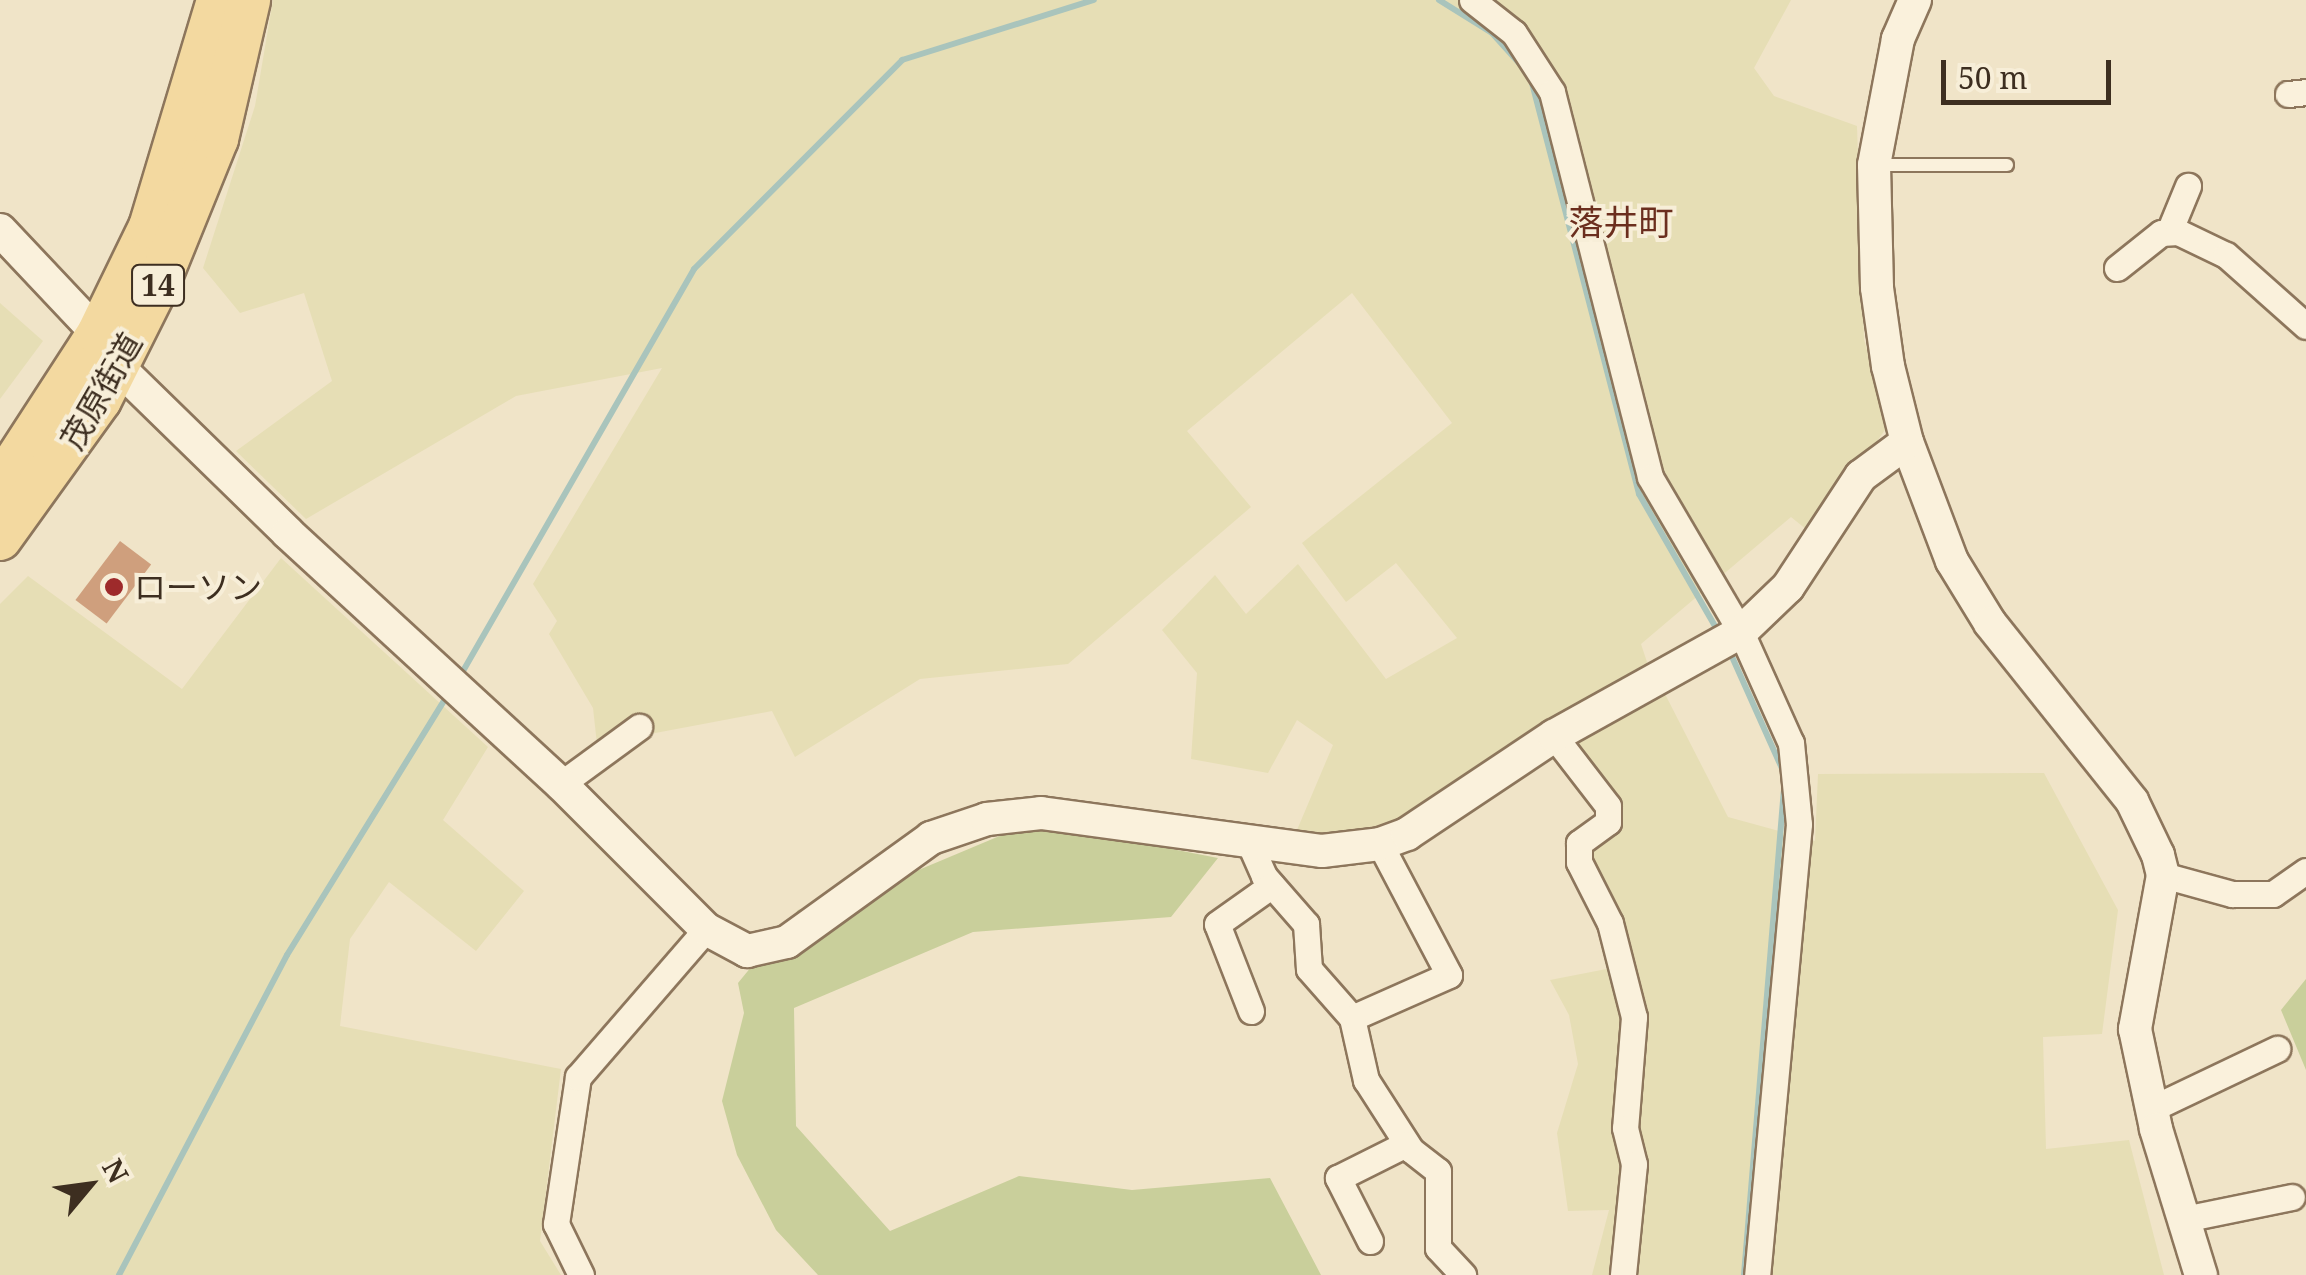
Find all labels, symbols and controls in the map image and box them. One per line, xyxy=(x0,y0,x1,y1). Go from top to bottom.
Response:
scale bar xyxy=(1946,40,2116,102)
text: 50 m xyxy=(1958,57,2028,98)
district label: 落井町 xyxy=(1569,201,1673,243)
road number: 14 xyxy=(130,260,186,310)
street label: 茂原街道 xyxy=(52,326,150,456)
place label: ローソン xyxy=(134,568,262,606)
marker: ローソン xyxy=(103,576,125,598)
north arrow xyxy=(40,1135,140,1235)
text: N xyxy=(94,1152,138,1189)

